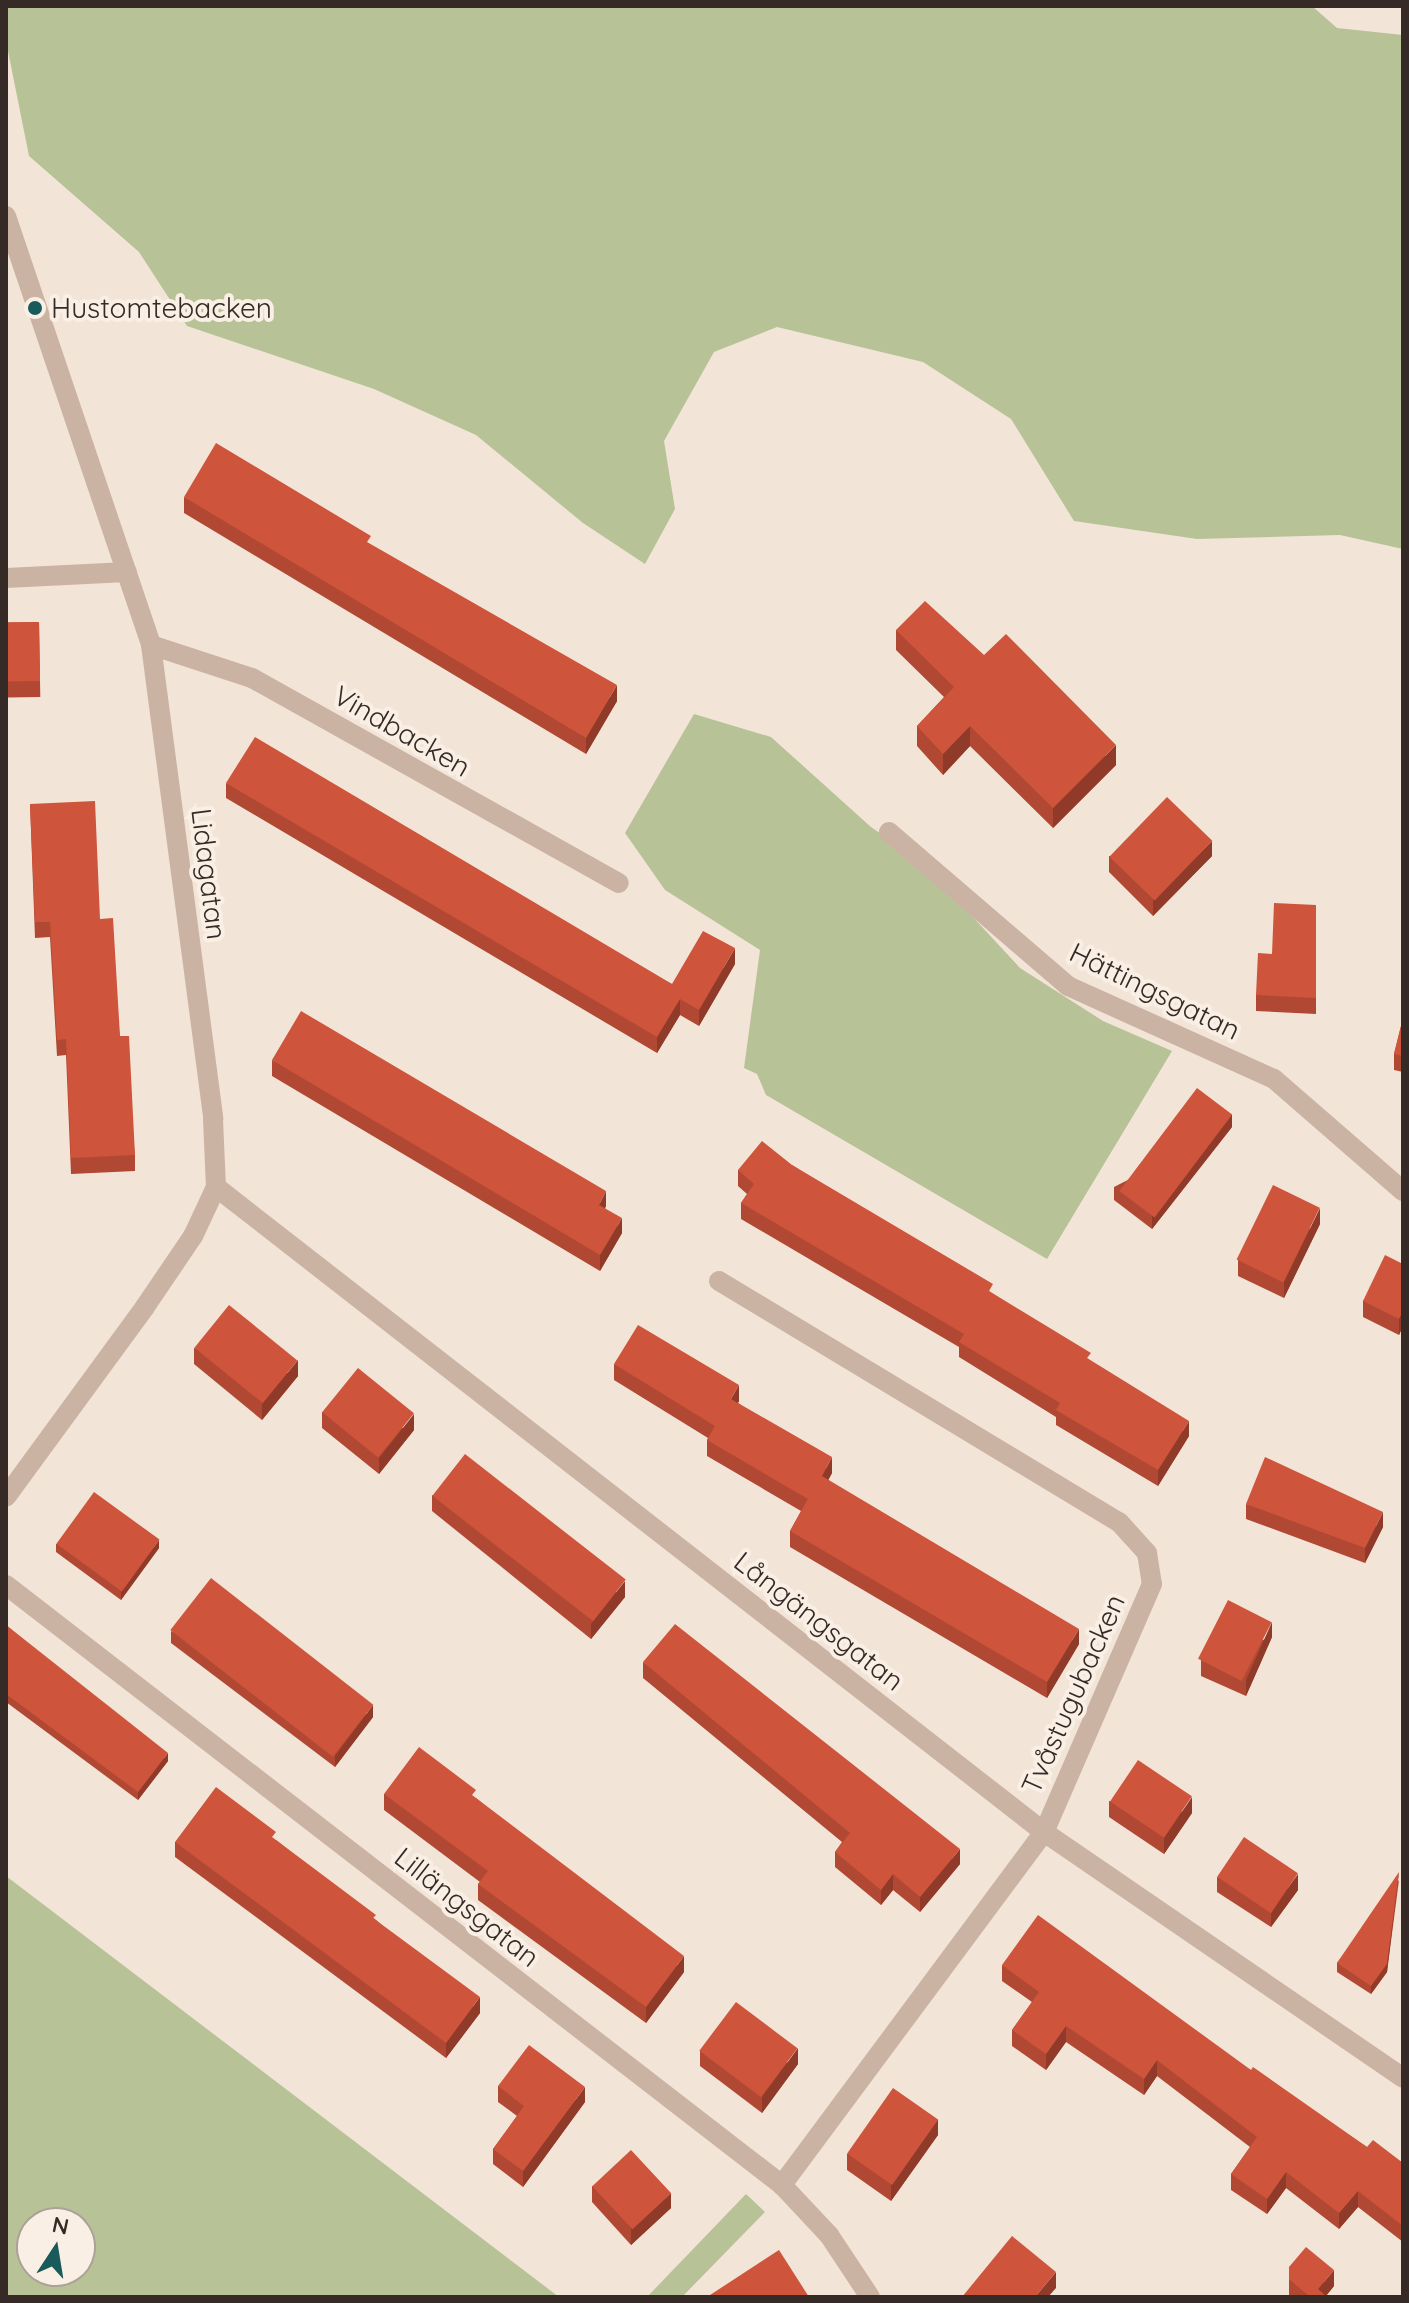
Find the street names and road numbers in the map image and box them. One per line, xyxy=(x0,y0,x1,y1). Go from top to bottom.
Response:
street label: Vindbacken xyxy=(328,678,476,784)
street label: Lidagatan xyxy=(184,807,234,941)
street label: Hättingsgatan xyxy=(1064,935,1246,1047)
street label: Långängsgatan xyxy=(728,1544,910,1698)
street label: Tvåstugubacken xyxy=(1014,1589,1132,1799)
street label: Lillängsgatan xyxy=(388,1840,546,1974)

